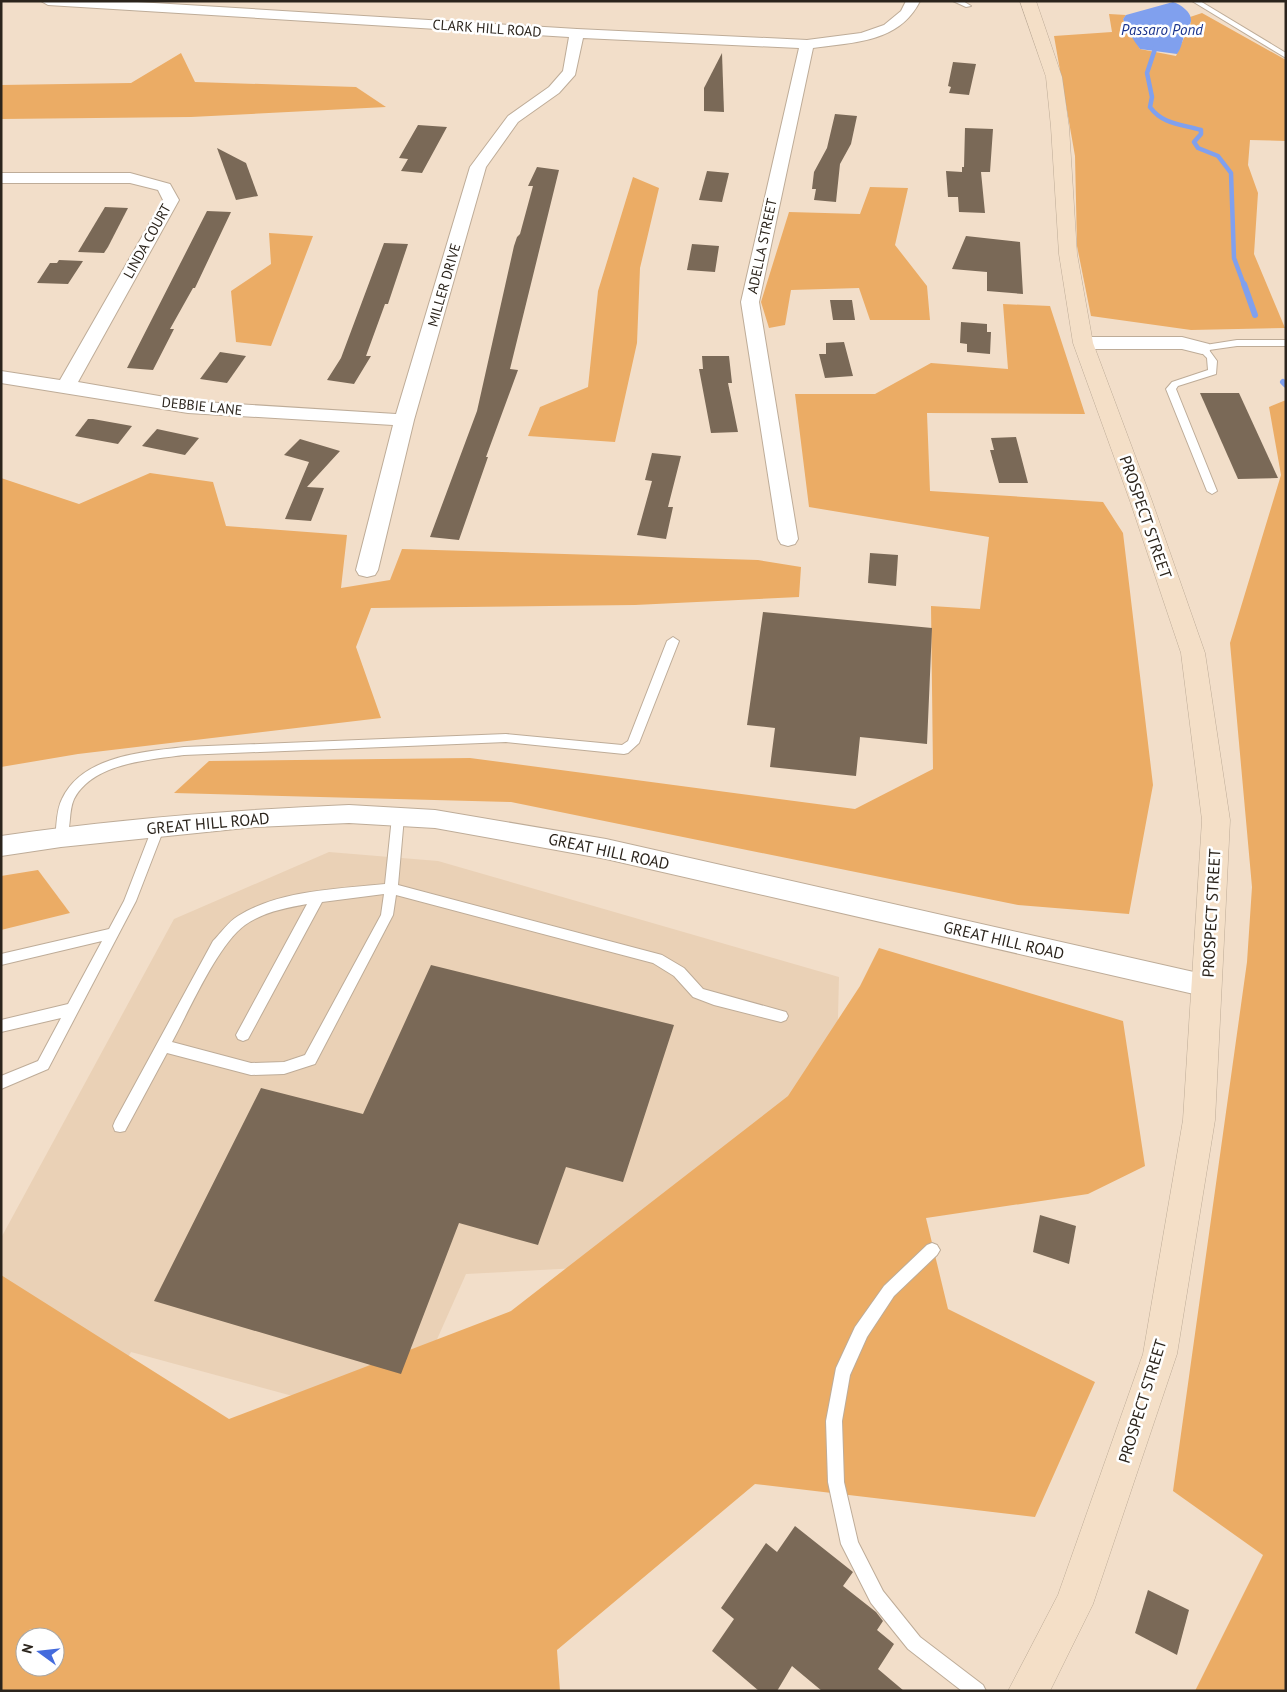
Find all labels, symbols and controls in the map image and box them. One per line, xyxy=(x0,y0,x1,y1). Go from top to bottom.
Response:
street label: CLARK HILL ROAD xyxy=(432,15,542,41)
water label: Passaro Pond xyxy=(1121,20,1203,39)
street label: ADELLA STREET xyxy=(743,196,781,295)
street label: LINDA COURT xyxy=(119,200,175,281)
street label: MILLER DRIVE xyxy=(423,241,465,329)
street label: DEBBIE LANE xyxy=(161,393,243,419)
street label: PROSPECT STREET xyxy=(1116,453,1176,581)
street label: GREAT HILL ROAD xyxy=(146,808,270,838)
street label: GREAT HILL ROAD xyxy=(547,828,671,874)
street label: PROSPECT STREET xyxy=(1198,848,1224,978)
street label: GREAT HILL ROAD xyxy=(942,916,1066,964)
street label: PROSPECT STREET xyxy=(1114,1336,1170,1466)
north arrow xyxy=(15,1627,65,1677)
text: N xyxy=(18,1642,37,1655)

